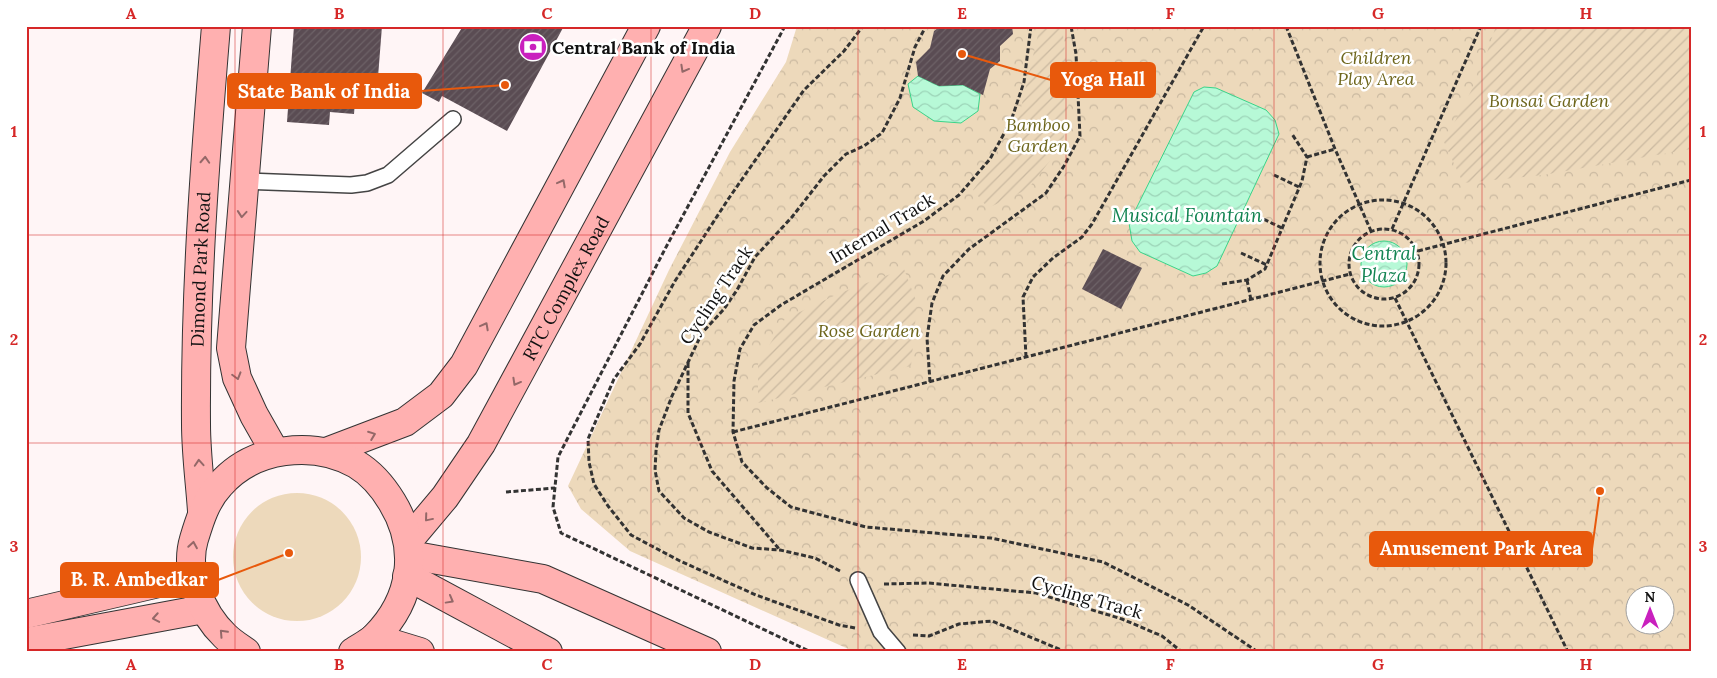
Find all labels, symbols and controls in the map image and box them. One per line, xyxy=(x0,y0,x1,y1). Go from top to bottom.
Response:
text: A xyxy=(126,3,137,23)
text: B xyxy=(334,3,345,23)
text: C xyxy=(541,3,553,23)
text: D xyxy=(749,3,761,23)
text: E xyxy=(957,3,967,23)
text: F xyxy=(1165,3,1175,23)
text: G xyxy=(1372,3,1384,23)
text: H xyxy=(1580,3,1593,23)
bank icon: Central Bank of India xyxy=(518,32,548,62)
place label: Central Bank of India xyxy=(552,36,736,59)
park label: Children Play Area xyxy=(1337,46,1415,90)
callout: Yoga Hall xyxy=(1051,63,1155,97)
one-way arrow xyxy=(680,64,690,73)
text: Yoga Hall xyxy=(1061,67,1145,91)
callout: State Bank of India xyxy=(228,74,421,108)
text: State Bank of India xyxy=(238,79,410,103)
park label: Bonsai Garden xyxy=(1489,89,1609,112)
park label: Bamboo Garden xyxy=(1006,113,1070,157)
text: 1 xyxy=(11,121,17,141)
text: 1 xyxy=(1700,121,1706,141)
one-way arrow xyxy=(200,156,211,164)
one-way arrow xyxy=(556,179,566,188)
street label: Internal Track xyxy=(825,187,939,268)
street label: Dimond Park Road xyxy=(185,191,215,347)
water label: Musical Fountain xyxy=(1112,203,1262,227)
one-way arrow xyxy=(236,211,247,219)
street label: RTC Complex Road xyxy=(517,212,614,364)
street label: Cycling Track xyxy=(674,241,758,349)
water label: Central Plaza xyxy=(1352,241,1417,287)
park label: Rose Garden xyxy=(818,319,920,342)
one-way arrow xyxy=(479,323,489,332)
text: 2 xyxy=(10,329,18,349)
text: 2 xyxy=(1699,329,1707,349)
one-way arrow xyxy=(231,371,242,380)
one-way arrow xyxy=(512,376,522,385)
one-way arrow xyxy=(367,431,376,441)
one-way arrow xyxy=(193,458,204,466)
one-way arrow xyxy=(424,512,433,521)
callout: Amusement Park Area xyxy=(1370,532,1592,566)
text: 3 xyxy=(10,536,19,556)
text: Amusement Park Area xyxy=(1380,536,1582,560)
text: 3 xyxy=(1699,536,1708,556)
one-way arrow xyxy=(188,541,198,549)
callout: B. R. Ambedkar xyxy=(61,563,218,597)
text: B. R. Ambedkar xyxy=(70,567,208,591)
street label: Cycling Track xyxy=(1029,570,1146,624)
north arrow xyxy=(1624,586,1674,636)
text: N xyxy=(1645,588,1656,606)
one-way arrow xyxy=(445,593,454,603)
one-way arrow xyxy=(152,613,160,623)
one-way arrow xyxy=(220,629,229,638)
text: A xyxy=(126,654,137,674)
text: B xyxy=(334,654,345,674)
text: C xyxy=(541,654,553,674)
text: D xyxy=(749,654,761,674)
text: E xyxy=(957,654,967,674)
text: F xyxy=(1165,654,1175,674)
text: G xyxy=(1372,654,1384,674)
text: H xyxy=(1580,654,1593,674)

